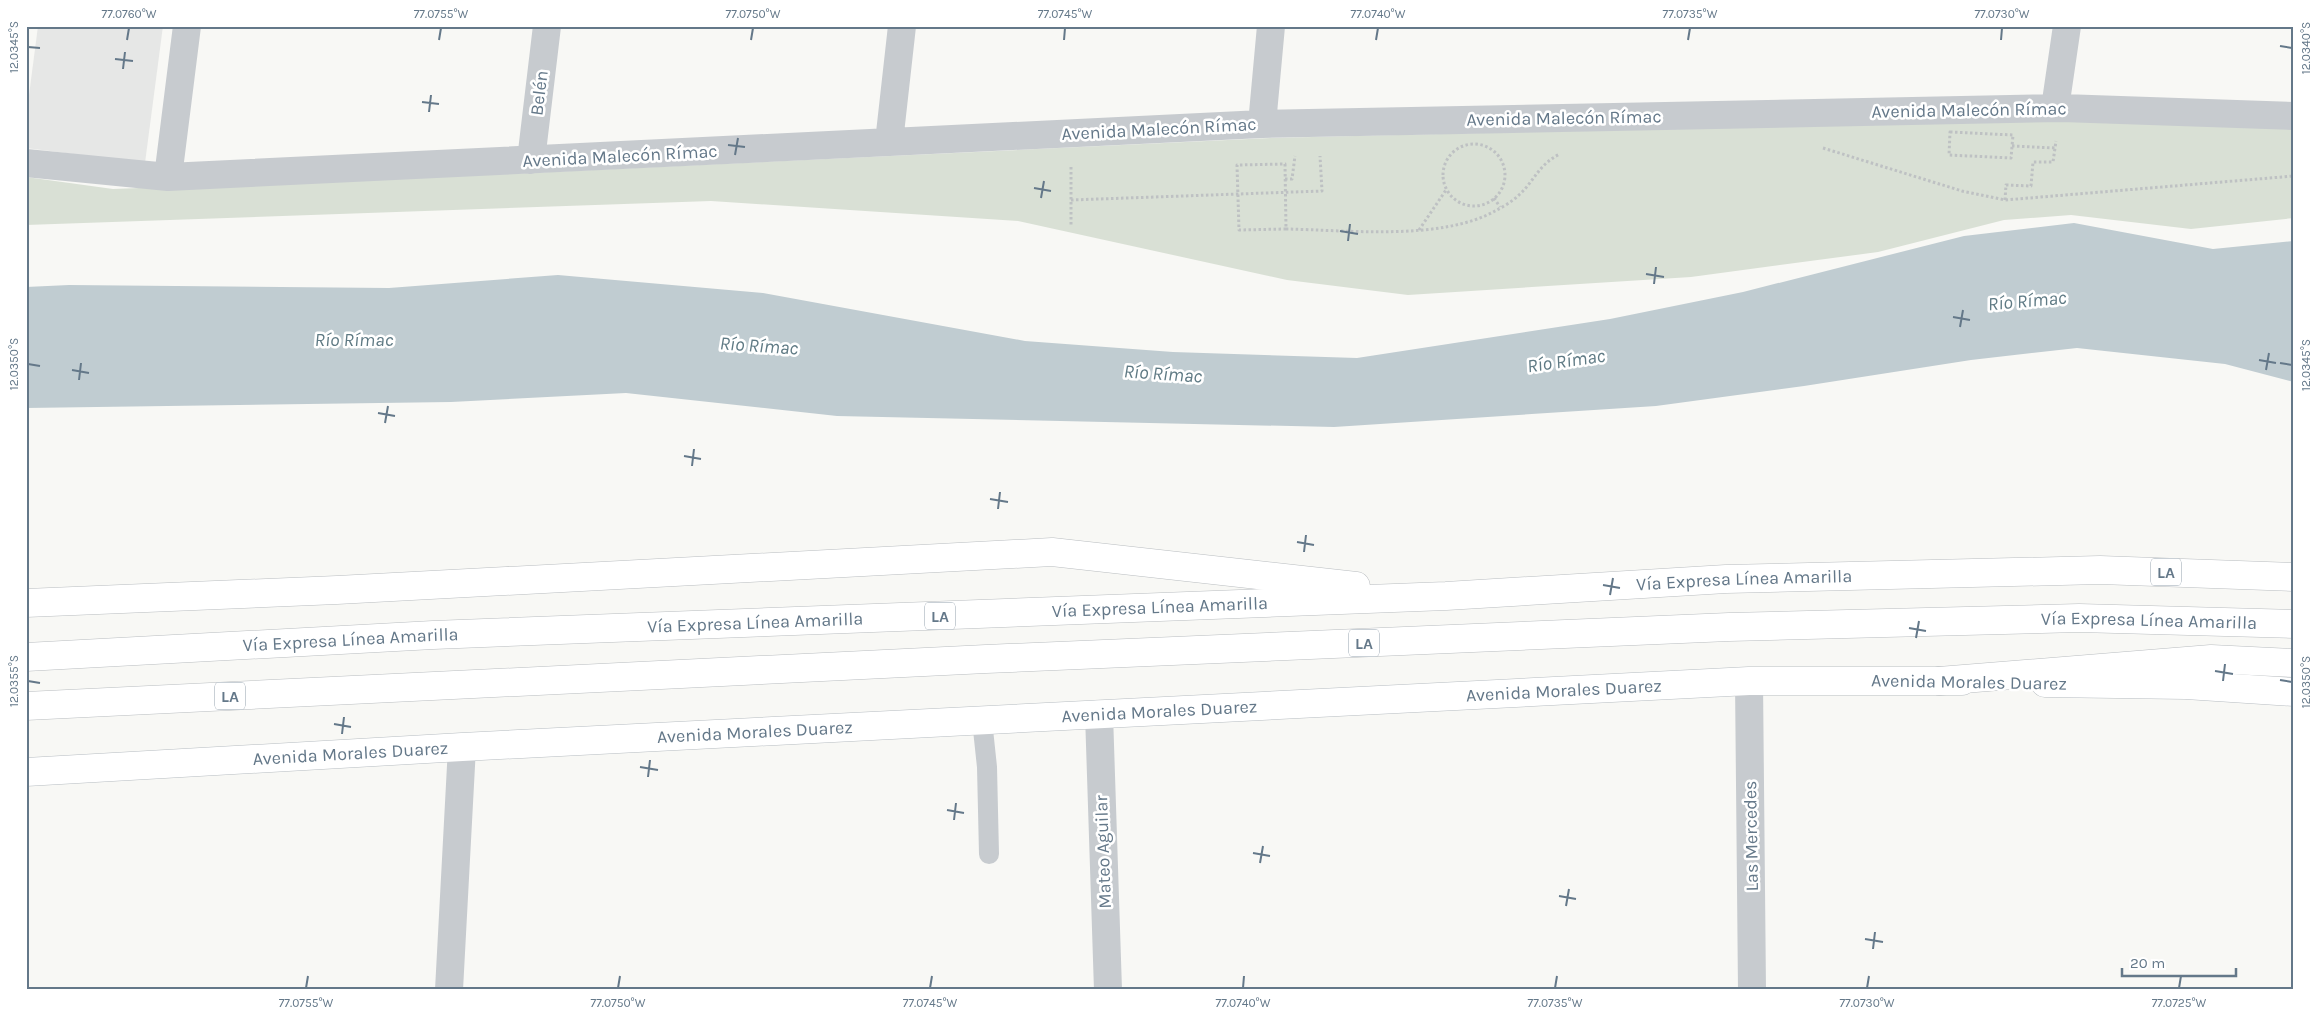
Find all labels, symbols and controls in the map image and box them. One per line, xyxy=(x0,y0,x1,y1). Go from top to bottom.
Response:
text: 77.0760°W xyxy=(102,7,157,21)
text: 77.0755°W xyxy=(414,7,469,21)
text: 77.0750°W xyxy=(726,7,781,21)
text: 77.0745°W xyxy=(1038,7,1092,21)
text: 77.0740°W xyxy=(1351,7,1406,21)
text: 77.0735°W xyxy=(1663,7,1718,21)
text: 77.0730°W xyxy=(1974,7,2030,21)
text: 12.0345°S xyxy=(7,21,21,73)
text: 12.0340°S xyxy=(2299,22,2313,74)
street label: Belén xyxy=(525,69,553,117)
street label: Avenida Malecón Rímac xyxy=(1871,97,2067,123)
street label: Avenida Malecón Rímac xyxy=(1466,105,1662,131)
street label: Avenida Malecón Rímac xyxy=(1061,113,1257,145)
street label: Avenida Malecón Rímac xyxy=(522,140,718,172)
water label: Río Rímac xyxy=(1987,287,2068,315)
water label: Río Rímac xyxy=(315,329,394,351)
water label: Río Rímac xyxy=(719,332,799,360)
text: 12.0350°S xyxy=(7,338,21,390)
text: 12.0345°S xyxy=(2299,339,2313,391)
water label: Río Rímac xyxy=(1526,345,1607,377)
water label: Río Rímac xyxy=(1123,360,1203,388)
road number: LA xyxy=(2151,558,2181,586)
street label: Vía Expresa Línea Amarilla xyxy=(1636,565,1852,595)
street label: Vía Expresa Línea Amarilla xyxy=(1051,592,1268,622)
road number: LA xyxy=(925,602,955,630)
street label: Vía Expresa Línea Amarilla xyxy=(647,607,864,638)
street label: Vía Expresa Línea Amarilla xyxy=(2041,607,2257,634)
street label: Vía Expresa Línea Amarilla xyxy=(242,623,459,656)
road number: LA xyxy=(1349,630,1379,656)
text: 12.0355°S xyxy=(7,655,21,707)
text: 12.0350°S xyxy=(2299,656,2313,708)
street label: Avenida Morales Duarez xyxy=(1871,669,2067,695)
street label: Avenida Morales Duarez xyxy=(1465,674,1662,706)
road number: LA xyxy=(215,682,245,709)
street label: Avenida Morales Duarez xyxy=(1061,695,1258,727)
street label: Avenida Morales Duarez xyxy=(656,716,853,748)
street label: Avenida Morales Duarez xyxy=(252,737,449,770)
street label: Las Mercedes xyxy=(1739,780,1763,892)
street label: Mateo Aguilar xyxy=(1090,794,1116,909)
scale bar xyxy=(2122,946,2236,978)
text: 20 m xyxy=(2130,954,2165,972)
text: 77.0755°W xyxy=(279,996,334,1010)
text: 77.0750°W xyxy=(591,996,646,1010)
text: 77.0745°W xyxy=(903,996,957,1010)
text: 77.0740°W xyxy=(1216,996,1271,1010)
text: 77.0735°W xyxy=(1528,996,1583,1010)
text: 77.0730°W xyxy=(1839,996,1895,1010)
text: 77.0725°W xyxy=(2152,996,2207,1010)

